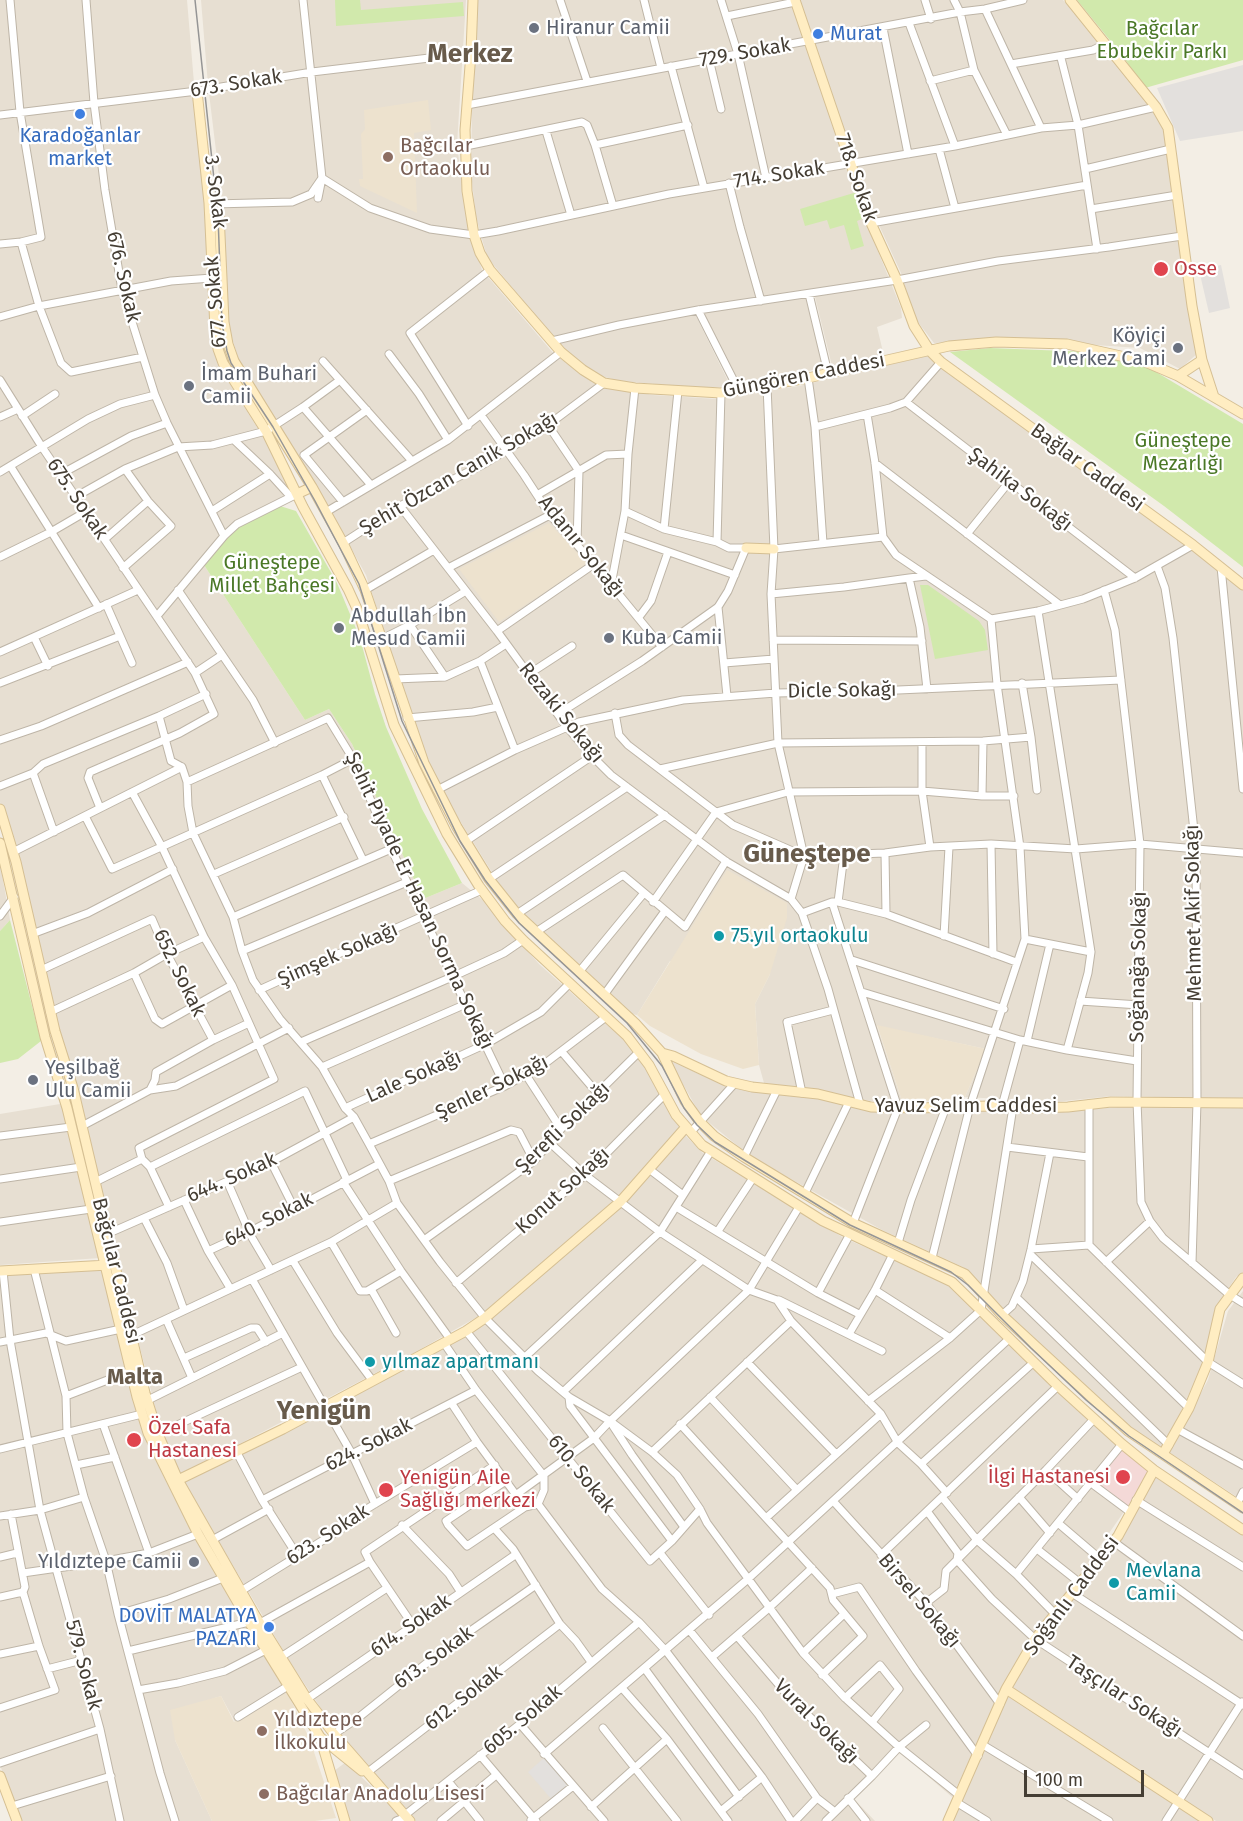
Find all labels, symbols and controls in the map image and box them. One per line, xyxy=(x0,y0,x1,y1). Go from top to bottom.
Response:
place label: Hiranur Camii xyxy=(546,16,670,40)
park label: Bağcılar Ebubekir Parkı xyxy=(1097,17,1227,64)
marker: Hiranur Camii xyxy=(527,21,541,35)
place label: Murat xyxy=(830,22,882,46)
marker: Murat xyxy=(811,27,825,41)
street label: 729. Sokak xyxy=(697,33,793,73)
district label: Merkez xyxy=(427,39,513,71)
street label: 673. Sokak xyxy=(188,65,284,103)
marker: Karadoğanlar market xyxy=(73,107,87,121)
place label: Karadoğanlar market xyxy=(19,124,141,171)
street label: 718. Sokak xyxy=(830,131,882,225)
place label: Bağcılar Ortaokulu xyxy=(400,134,490,181)
marker: Bağcılar Ortaokulu xyxy=(381,150,395,164)
street label: 3. Sokak xyxy=(199,154,231,230)
street label: 714. Sokak xyxy=(732,156,826,194)
street label: 676. Sokak xyxy=(101,229,145,325)
street label: 677. Sokak xyxy=(200,255,232,349)
place label: Osse xyxy=(1174,257,1217,281)
marker: Osse xyxy=(1152,260,1170,278)
place label: Köyiçi Merkez Cami xyxy=(1052,324,1166,371)
marker: Köyiçi Merkez Cami xyxy=(1171,341,1185,355)
street label: Güngören Caddesi xyxy=(721,349,887,403)
place label: İmam Buhari Camii xyxy=(201,362,317,409)
marker: İmam Buhari Camii xyxy=(182,379,196,393)
street label: Şehit Özcan Canik Sokağı xyxy=(355,407,563,541)
street label: Bağlar Caddesi xyxy=(1026,419,1148,517)
park label: Güneştepe Mezarlığı xyxy=(1135,429,1231,476)
street label: Şahika Sokağı xyxy=(963,443,1077,537)
street label: 675. Sokak xyxy=(41,454,113,544)
street label: Adanır Sokağı xyxy=(533,491,629,603)
park label: Güneştepe Millet Bahçesi xyxy=(209,551,335,598)
place label: Abdullah İbn Mesud Camii xyxy=(351,604,467,651)
marker: Abdullah İbn Mesud Camii xyxy=(332,621,346,635)
place label: Kuba Camii xyxy=(621,626,722,650)
marker: Kuba Camii xyxy=(602,631,616,645)
street label: Rezaki Sokağı xyxy=(513,658,609,768)
street label: Dicle Sokağı xyxy=(787,678,897,704)
street label: Şehit Piyade Er Hasan Sorma Sokağı xyxy=(339,749,499,1053)
street label: Mehmet Akif Sokağı xyxy=(1180,824,1208,1002)
district label: Güneştepe xyxy=(743,839,871,871)
street label: Soğanağa Sokağı xyxy=(1126,891,1152,1043)
street label: Şimşek Sokağı xyxy=(274,918,402,992)
place label: 75.yıl ortaokulu xyxy=(731,924,869,948)
street label: 652. Sokak xyxy=(148,926,210,1020)
marker: 75.yıl ortaokulu xyxy=(712,929,726,943)
street label: Lale Sokağı xyxy=(363,1045,465,1109)
street label: Şenler Sokağı xyxy=(432,1050,552,1126)
place label: Yeşilbağ Ulu Camii xyxy=(45,1056,131,1103)
marker: Yeşilbağ Ulu Camii xyxy=(26,1073,40,1087)
street label: Şerefli Sokağı xyxy=(511,1077,615,1179)
street label: Yavuz Selim Caddesi xyxy=(875,1094,1057,1118)
street label: Konut Sokağı xyxy=(511,1143,615,1239)
street label: 644. Sokak xyxy=(183,1148,281,1208)
street label: 640. Sokak xyxy=(221,1187,317,1253)
street label: Bağcılar Caddesi xyxy=(86,1196,146,1346)
place label: yılmaz apartmanı xyxy=(382,1350,539,1374)
marker: yılmaz apartmanı xyxy=(363,1355,377,1369)
district label: Malta xyxy=(107,1365,163,1391)
district label: Yenigün xyxy=(277,1396,371,1428)
street label: 624. Sokak xyxy=(322,1413,416,1477)
place label: Özel Safa Hastanesi xyxy=(148,1416,237,1463)
street label: 610. Sokak xyxy=(542,1430,620,1518)
marker: Özel Safa Hastanesi xyxy=(125,1431,143,1449)
place label: İlgi Hastanesi xyxy=(988,1465,1110,1489)
place label: Yenigün Aile Sağlığı merkezi xyxy=(400,1466,536,1513)
marker: İlgi Hastanesi xyxy=(1114,1468,1132,1486)
marker: Yenigün Aile Sağlığı merkezi xyxy=(377,1481,395,1499)
street label: 623. Sokak xyxy=(282,1499,374,1571)
street label: Soğanlı Caddesi xyxy=(1019,1531,1125,1661)
street label: Birsel Sokağı xyxy=(873,1549,965,1653)
place label: Yıldıztepe Camii xyxy=(38,1550,182,1574)
marker: Yıldıztepe Camii xyxy=(187,1555,201,1569)
place label: Mevlana Camii xyxy=(1126,1559,1201,1606)
marker: Mevlana Camii xyxy=(1107,1576,1121,1590)
street label: 614. Sokak xyxy=(366,1590,456,1662)
place label: DOVİT MALATYA PAZARI xyxy=(118,1604,257,1651)
street label: 579. Sokak xyxy=(59,1617,107,1713)
marker: DOVİT MALATYA PAZARI xyxy=(262,1620,276,1634)
street label: 613. Sokak xyxy=(390,1621,478,1695)
street label: Taşçılar Sokağı xyxy=(1061,1651,1187,1743)
street label: 612. Sokak xyxy=(420,1660,508,1736)
street label: Vural Sokağı xyxy=(768,1674,864,1770)
street label: 605. Sokak xyxy=(479,1680,567,1760)
place label: Yıldıztepe İlkokulu xyxy=(274,1708,362,1755)
marker: Yıldıztepe İlkokulu xyxy=(255,1724,269,1738)
scale bar xyxy=(1027,1758,1147,1796)
text: 100 m xyxy=(1035,1769,1083,1791)
place label: Bağcılar Anadolu Lisesi xyxy=(276,1782,485,1806)
marker: Bağcılar Anadolu Lisesi xyxy=(257,1787,271,1801)

